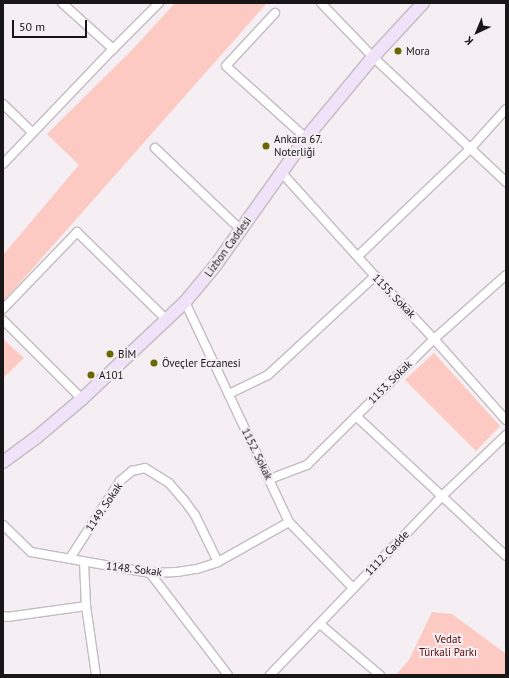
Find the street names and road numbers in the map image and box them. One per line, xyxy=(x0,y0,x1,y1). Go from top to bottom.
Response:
street label: Lizbon Caddesi xyxy=(202,214,254,280)
street label: 1155. Sokak xyxy=(369,271,419,321)
street label: 1153. Sokak xyxy=(365,357,415,407)
street label: 1152. Sokak xyxy=(239,425,275,483)
street label: 1149. Sokak xyxy=(83,480,125,534)
street label: 1112. Cadde xyxy=(362,527,412,579)
street label: 1148. Sokak xyxy=(105,559,163,579)

